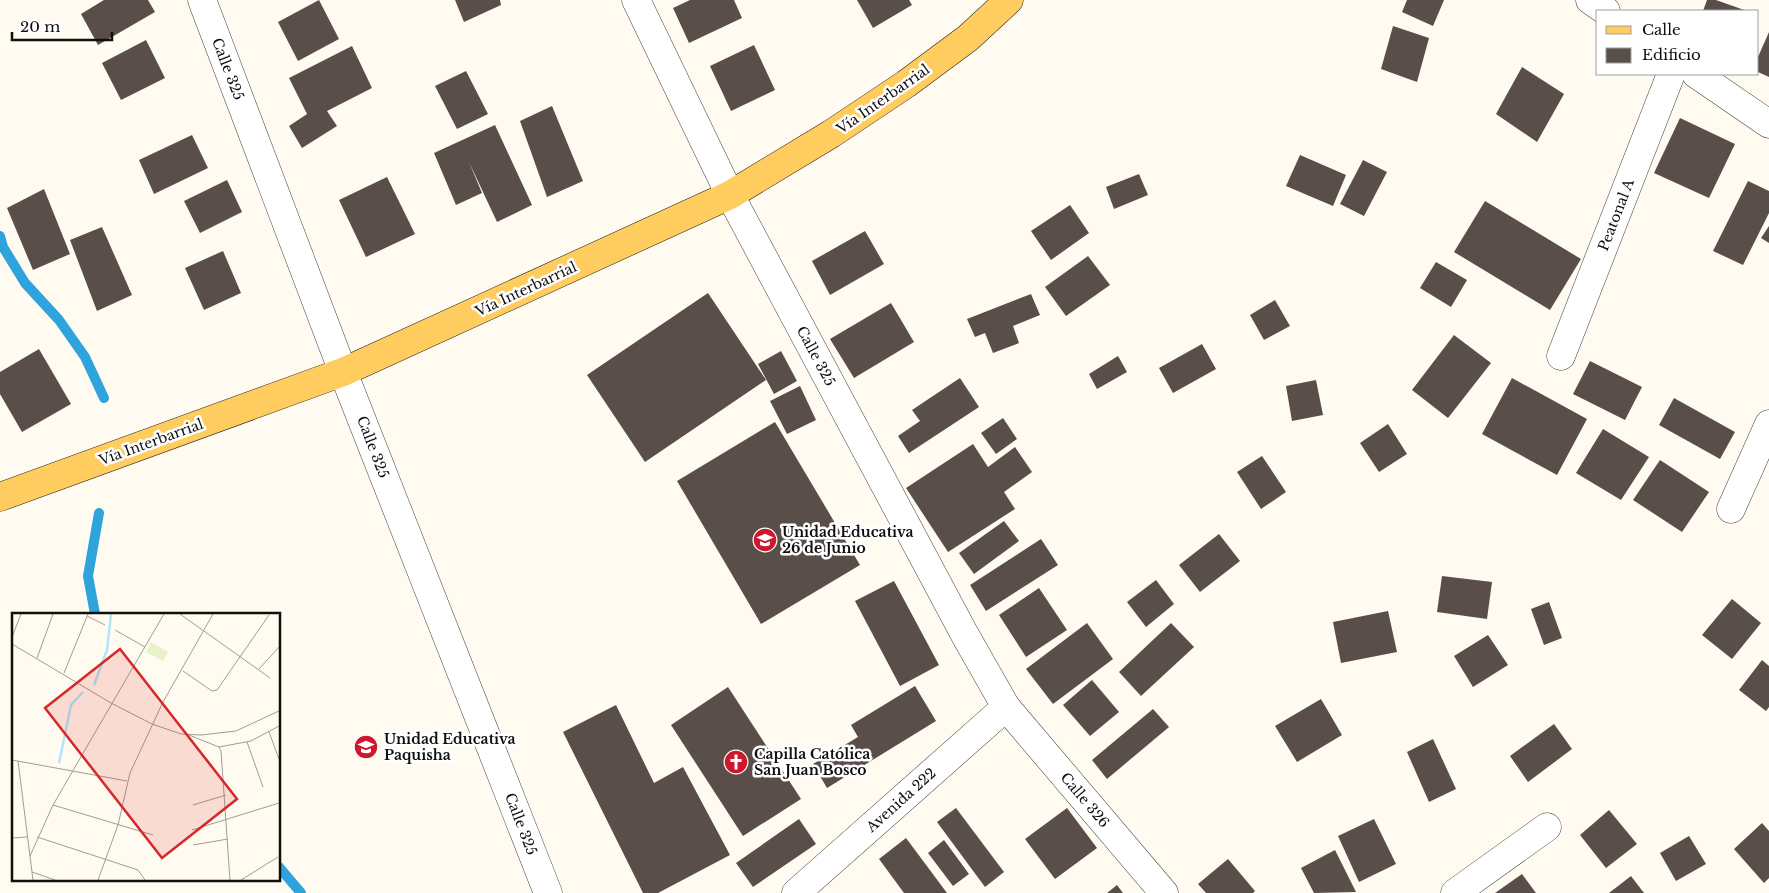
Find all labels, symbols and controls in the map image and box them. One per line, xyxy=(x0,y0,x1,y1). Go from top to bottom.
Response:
scale bar xyxy=(12,10,112,42)
legend xyxy=(1596,10,1759,75)
text: 20 m xyxy=(20,17,60,36)
text: Calle xyxy=(1642,20,1681,39)
street label: Calle 325 xyxy=(208,35,248,103)
text: Edificio xyxy=(1642,45,1701,64)
street label: Vía Interbarrial xyxy=(832,60,933,138)
street label: Peatonal A xyxy=(1594,176,1638,254)
street label: Vía Interbarrial xyxy=(472,257,580,321)
street label: Calle 325 xyxy=(793,323,839,389)
street label: Calle 325 xyxy=(353,413,393,481)
street label: Vía Interbarrial xyxy=(95,415,206,470)
place label: Unidad Educativa 26 de Junio xyxy=(782,523,914,557)
school or university icon: Unidad Educativa 26 de Junio xyxy=(752,527,778,553)
inset map xyxy=(12,613,280,880)
place label: Unidad Educativa Paquisha xyxy=(384,730,516,764)
school or university icon: Unidad Educativa Paquisha xyxy=(353,734,379,760)
place label: Capilla Católica San Juan Bosco xyxy=(754,745,870,779)
church icon: Capilla Católica San Juan Bosco xyxy=(723,749,749,775)
street label: Avenida 222 xyxy=(862,764,940,837)
street label: Calle 326 xyxy=(1057,769,1113,831)
street label: Calle 325 xyxy=(501,790,541,858)

